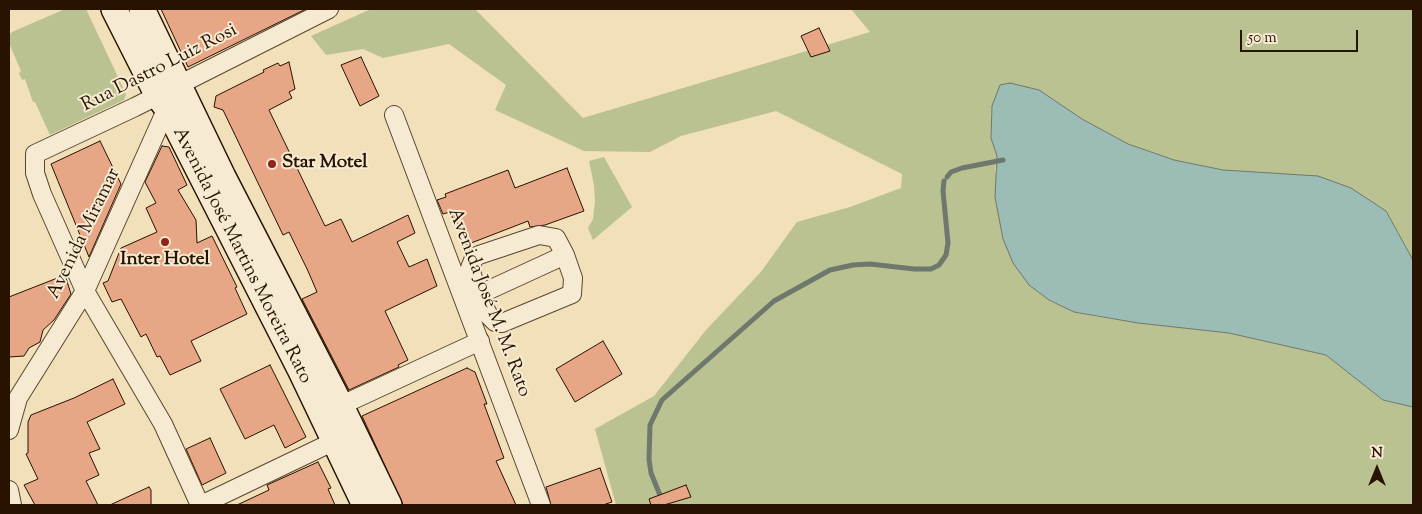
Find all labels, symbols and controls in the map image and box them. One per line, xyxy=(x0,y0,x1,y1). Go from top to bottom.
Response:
street label: Rua Dastro Luiz Rosi xyxy=(78,20,242,118)
scale bar xyxy=(1242,20,1360,52)
text: 50 m xyxy=(1248,28,1277,49)
street label: Avenida José Martins Moreira Rato xyxy=(166,124,316,388)
place label: Star Motel xyxy=(282,153,368,175)
marker: Star Motel xyxy=(266,158,278,170)
street label: Avenida Miramar xyxy=(43,165,127,303)
street label: Avenida José M. M. Rato xyxy=(441,205,535,401)
marker: Inter Hotel xyxy=(159,236,171,248)
place label: Inter Hotel xyxy=(120,250,210,272)
north arrow xyxy=(1352,444,1402,494)
text: N xyxy=(1371,444,1383,464)

